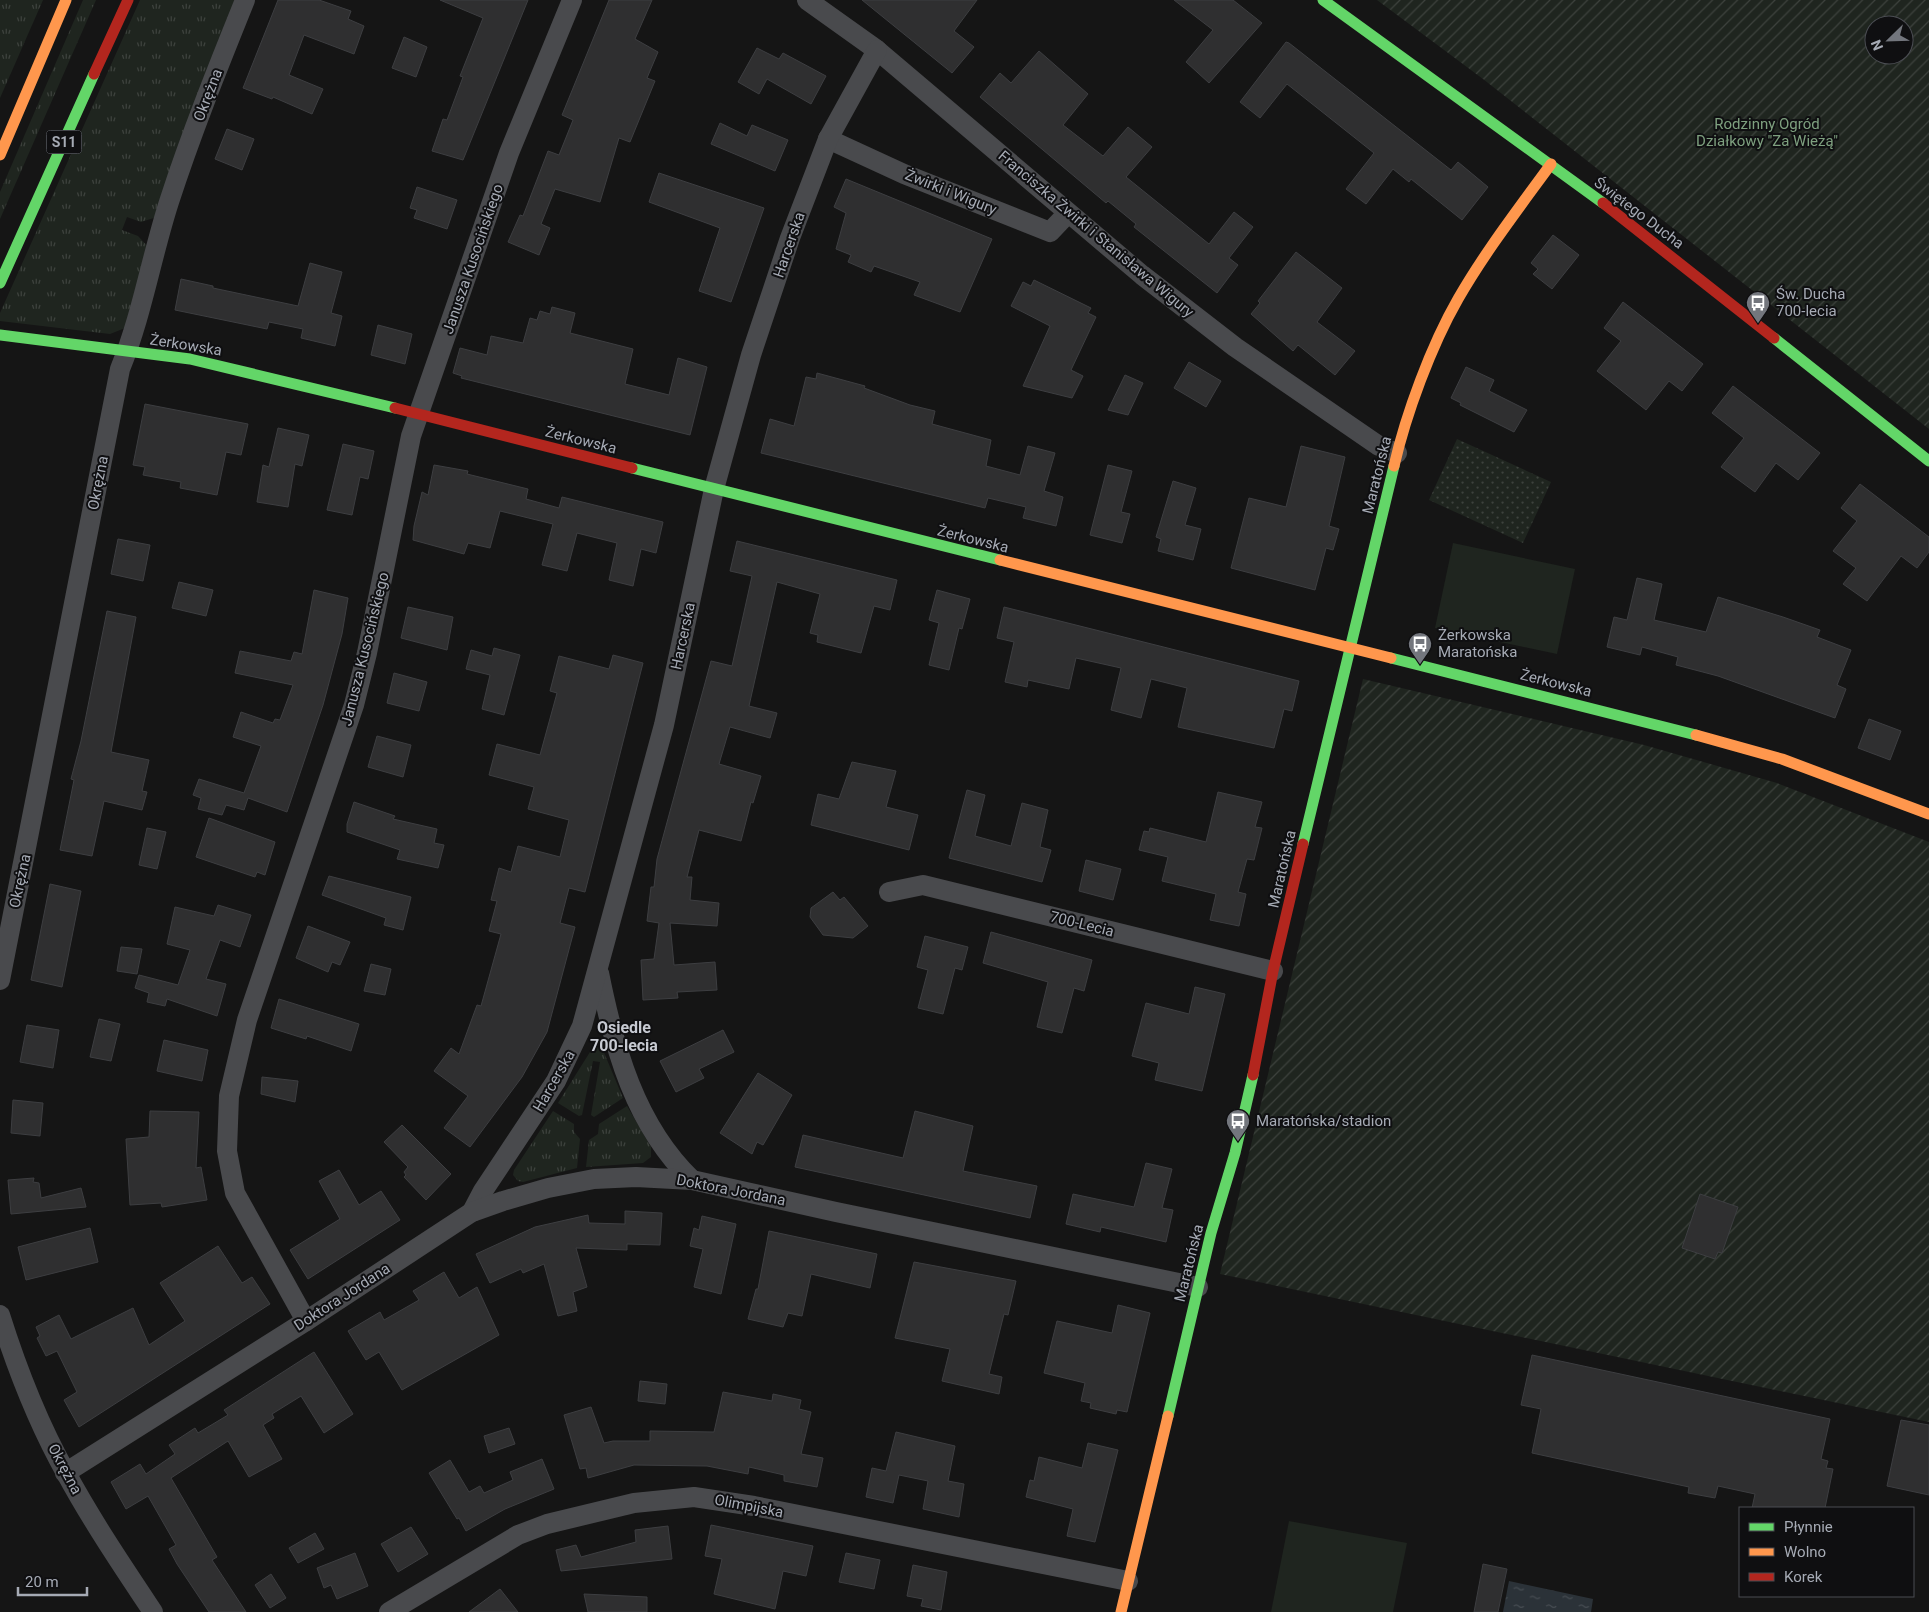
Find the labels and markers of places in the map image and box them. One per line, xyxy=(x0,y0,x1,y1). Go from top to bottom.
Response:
place label: Św. Ducha 700-lecia xyxy=(1776,285,1845,320)
bus stop icon: Św. Ducha 700-lecia xyxy=(1745,290,1771,324)
place label: Żerkowska Maratońska xyxy=(1438,626,1517,661)
bus stop icon: Żerkowska Maratońska xyxy=(1407,631,1433,665)
bus stop icon: Maratońska/stadion xyxy=(1225,1108,1251,1142)
place label: Maratońska/stadion xyxy=(1256,1112,1391,1130)

